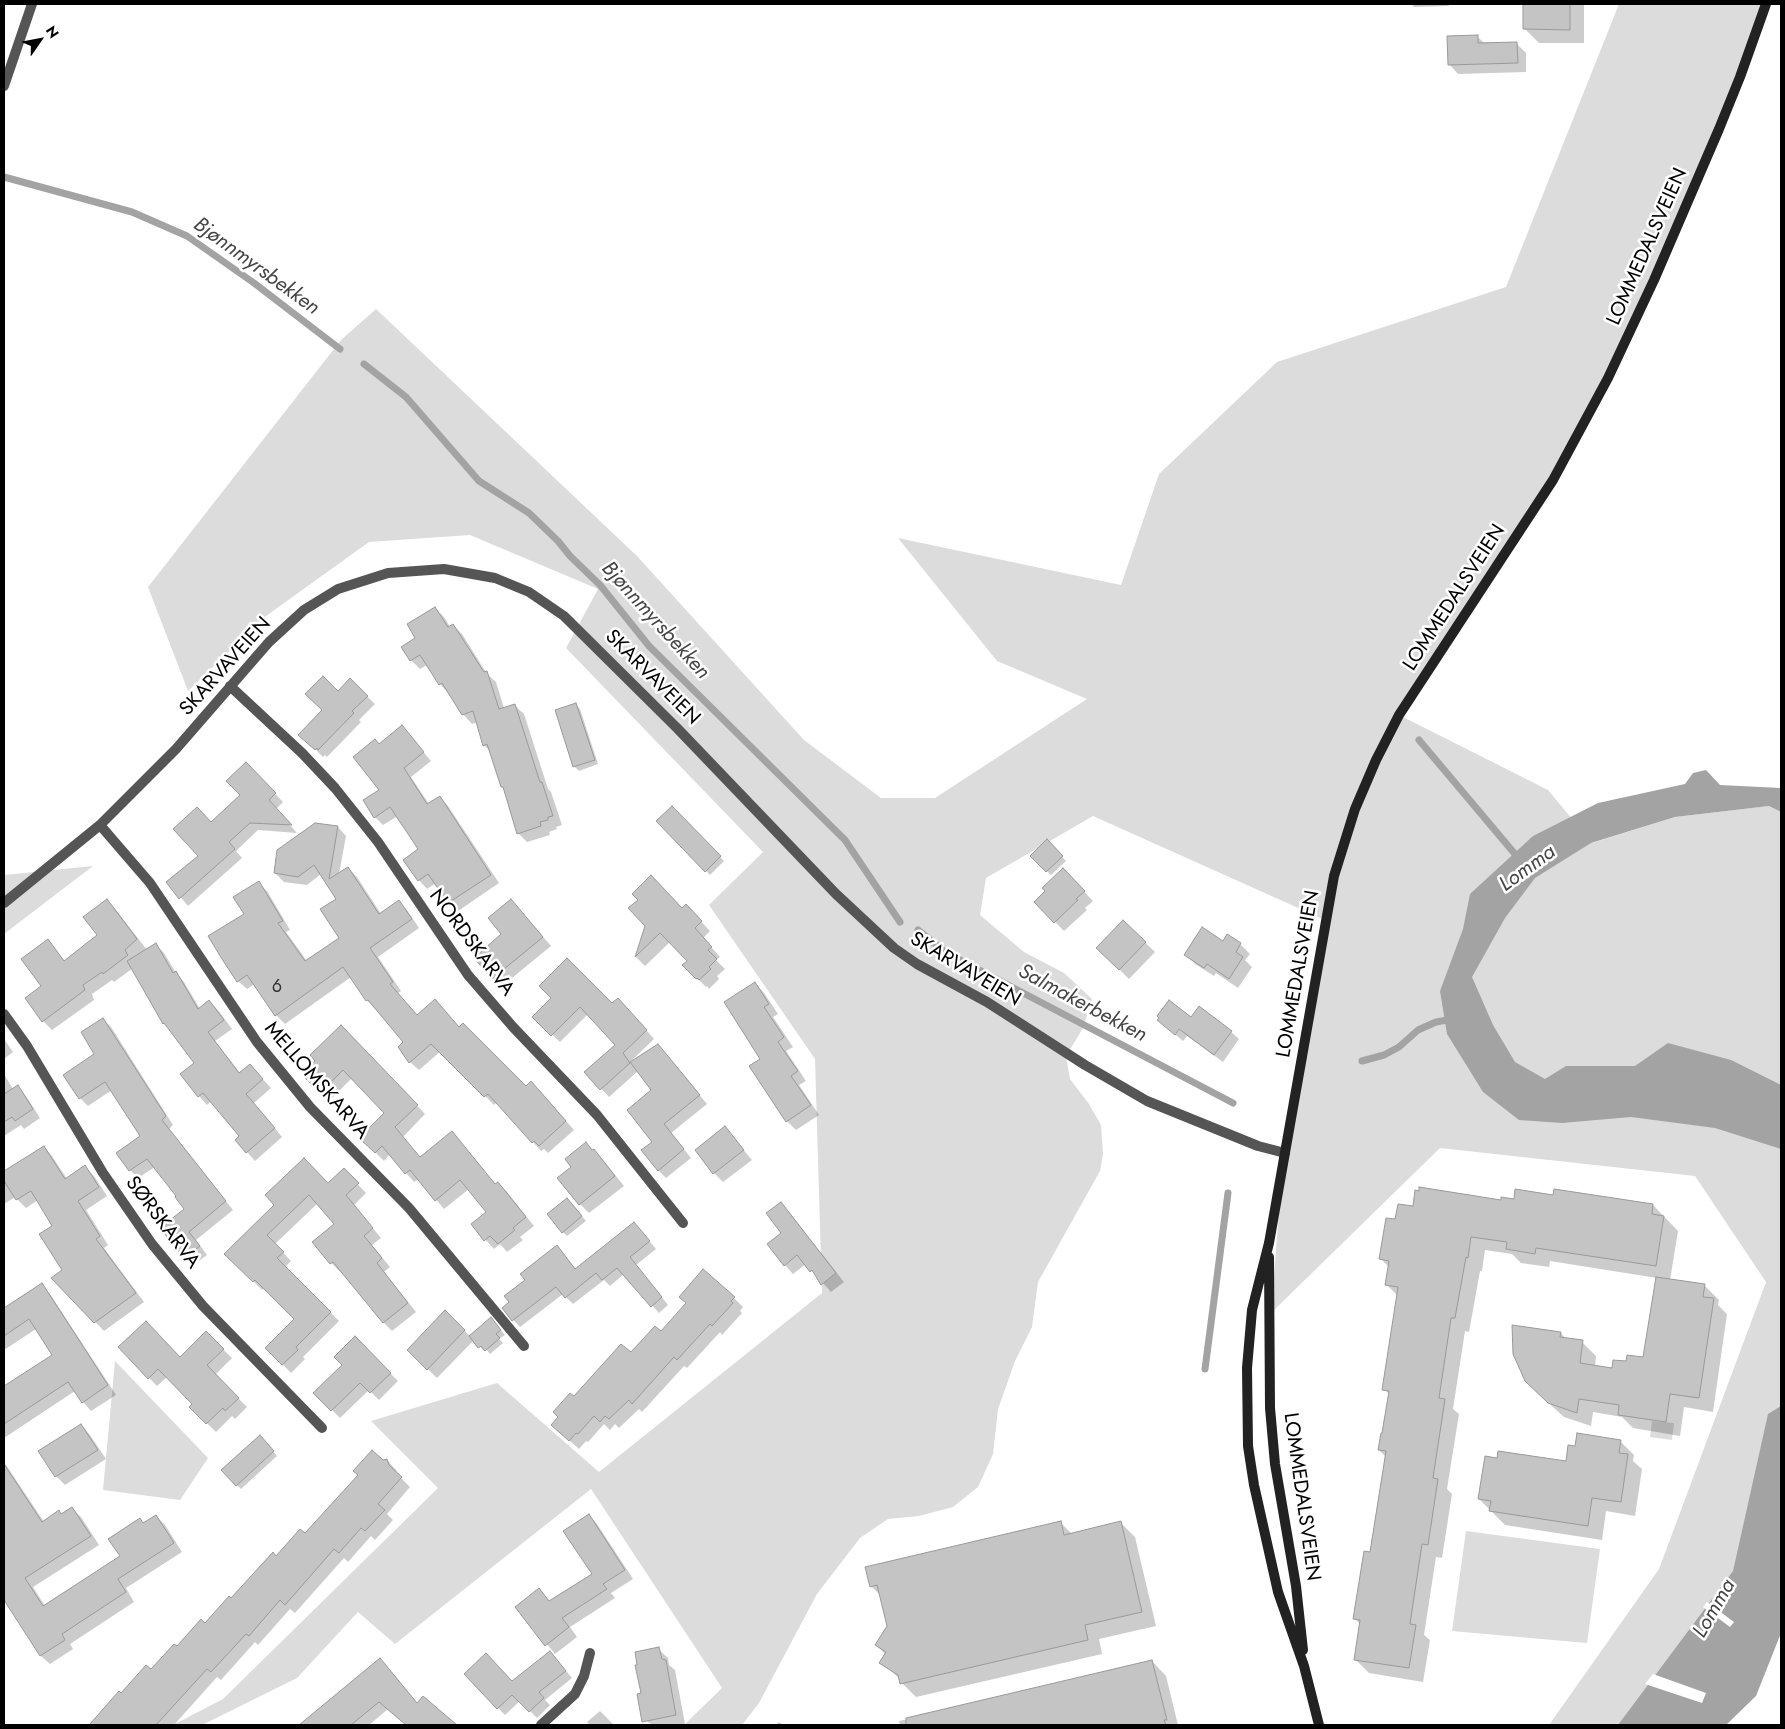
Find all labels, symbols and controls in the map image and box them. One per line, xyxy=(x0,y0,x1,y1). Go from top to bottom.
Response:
north arrow xyxy=(15,15,65,65)
text: N xyxy=(41,22,64,42)
street label: LOMMEDALSVEIEN xyxy=(1603,165,1693,329)
water label: Bjønnmyrsbekken xyxy=(188,213,324,321)
street label: LOMMEDALSVEIEN xyxy=(1399,520,1511,676)
water label: Bjønnmyrsbekken xyxy=(595,557,715,685)
street label: SKARVAVEIEN xyxy=(175,613,277,721)
street label: SKARVAVEIEN xyxy=(599,625,705,731)
water label: Lomma xyxy=(1495,840,1561,898)
street label: NORDSKARVA xyxy=(423,885,519,1001)
street label: LOMMEDALSVEIEN xyxy=(1272,889,1326,1059)
street label: SKARVAVEIEN xyxy=(905,928,1025,1012)
water label: Salmakerbekken xyxy=(1013,960,1151,1048)
house number: 6 xyxy=(272,977,282,999)
street label: MELLOMSKARVA xyxy=(259,1017,373,1145)
street label: SØRSKARVA xyxy=(120,1172,204,1274)
street label: LOMMEDALSVEIEN xyxy=(1277,1411,1325,1583)
water label: Lomma xyxy=(1688,1575,1742,1643)

